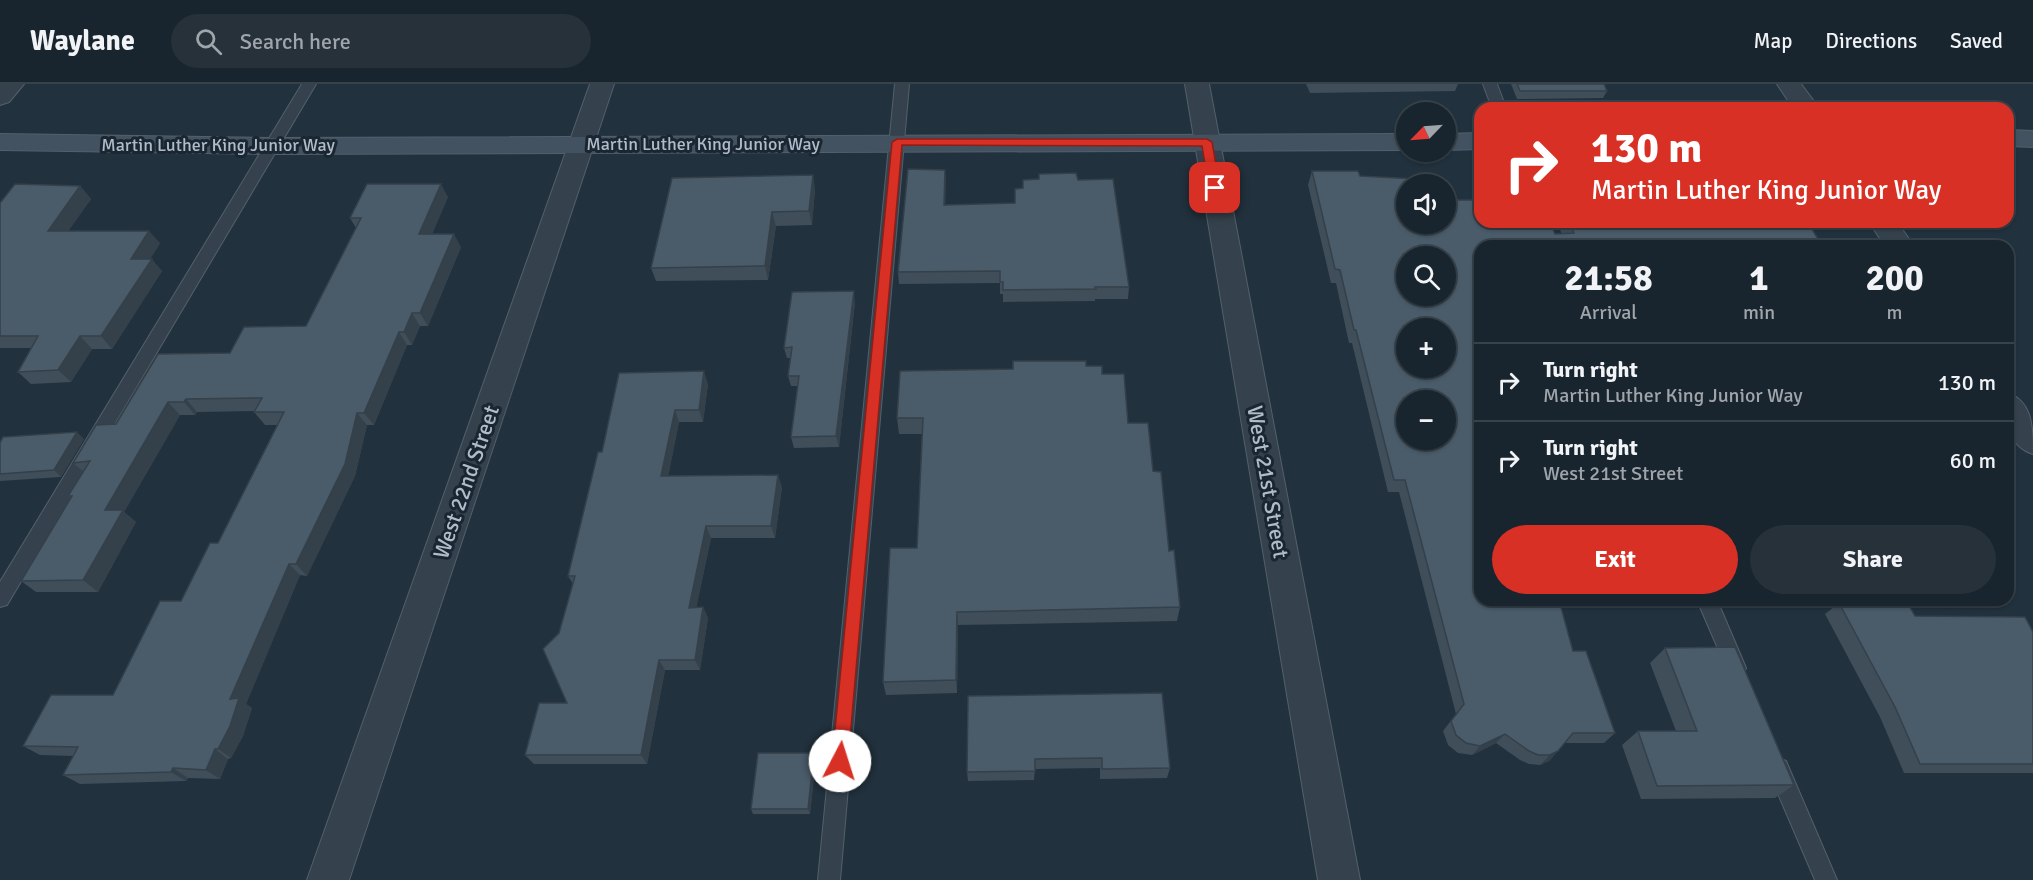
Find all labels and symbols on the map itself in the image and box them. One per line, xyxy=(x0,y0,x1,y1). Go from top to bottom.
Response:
north arrow xyxy=(1396,102,1456,162)
street label: Martin Luther King Junior Way xyxy=(586,133,820,155)
street label: Martin Luther King Junior Way xyxy=(101,134,335,156)
pin xyxy=(1189,162,1240,213)
street label: West 22nd Street xyxy=(427,401,505,562)
street label: West 21st Street xyxy=(1241,404,1295,561)
position arrow xyxy=(808,729,872,793)

